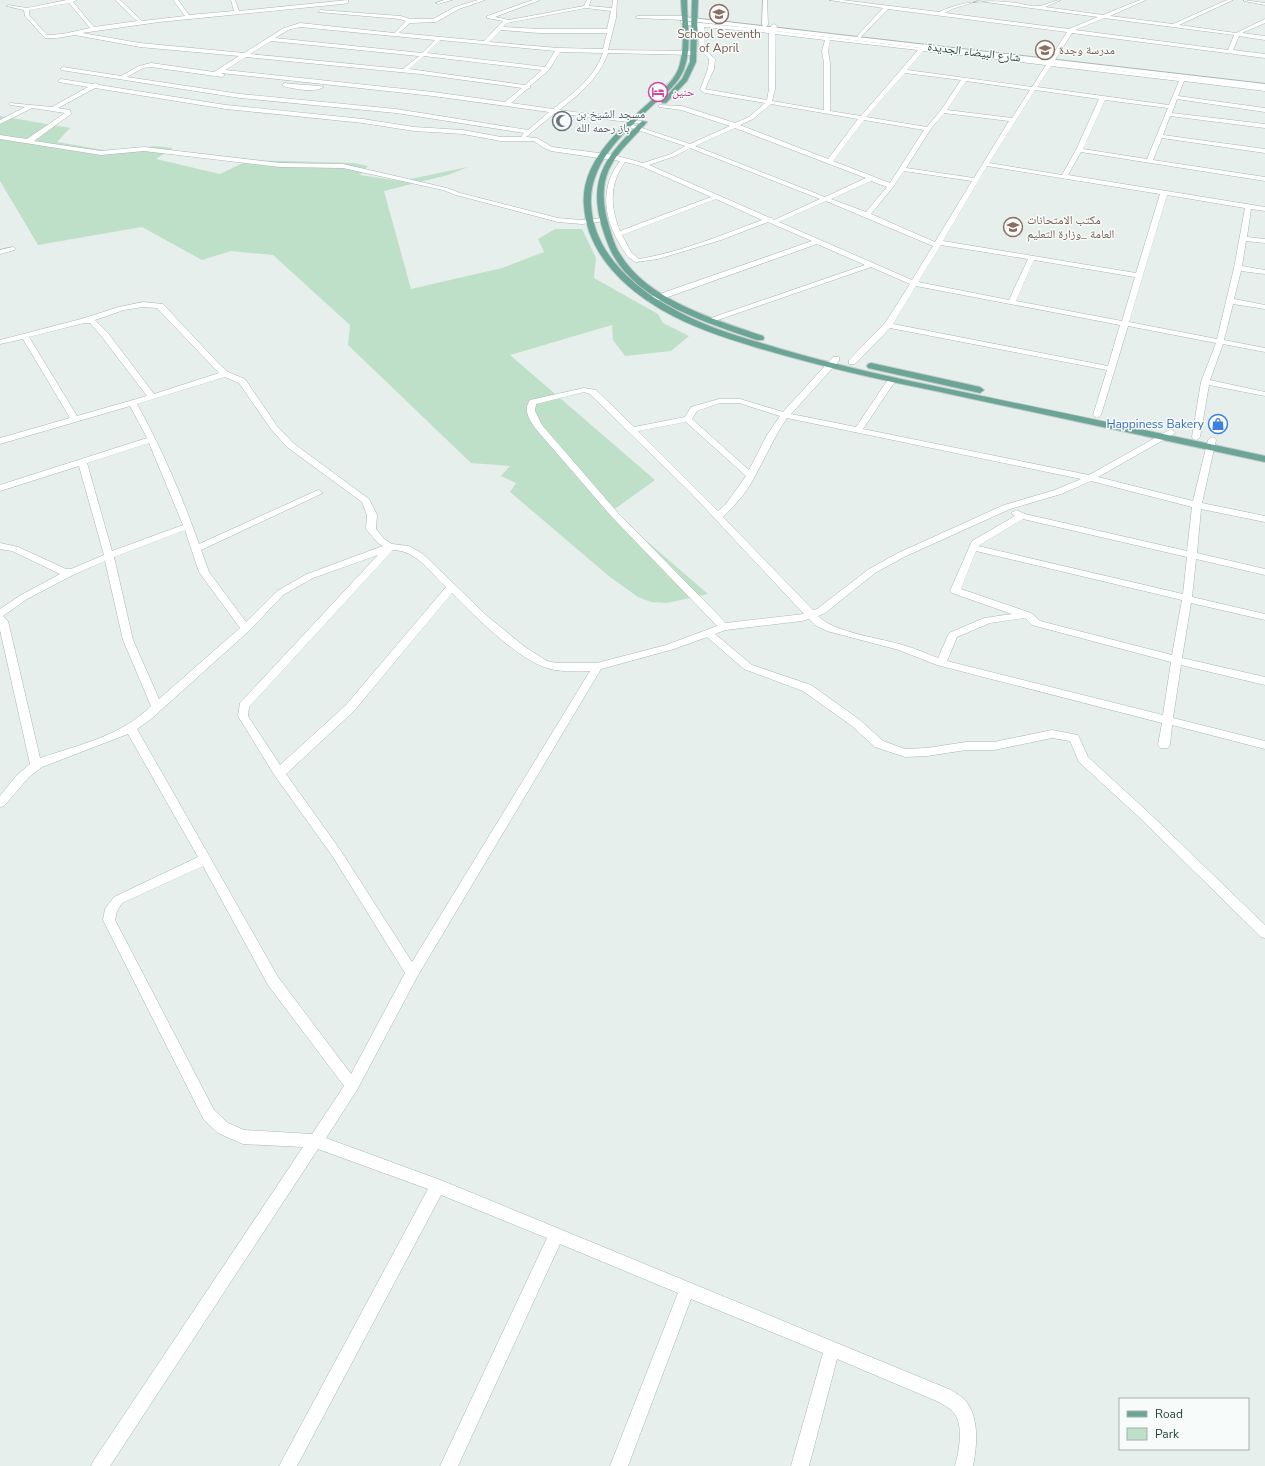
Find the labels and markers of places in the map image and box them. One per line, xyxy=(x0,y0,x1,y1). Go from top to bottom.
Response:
school or university icon: School Seventh of April xyxy=(708,3,730,25)
place label: School Seventh of April xyxy=(677,26,761,56)
school or university icon: مدرسة وجدة xyxy=(1034,39,1056,61)
place label: مدرسة وجدة xyxy=(1059,42,1115,58)
hotel icon: حنين xyxy=(647,81,669,103)
place label: حنين xyxy=(672,84,695,100)
place label: مسجد الشيخ بن باز رحمه الله xyxy=(576,106,645,136)
mosque icon: مسجد الشيخ بن باز رحمه الله xyxy=(551,110,573,132)
place label: مكتب الامتحانات العامة _وزارة التعليم xyxy=(1027,212,1115,242)
school or university icon: مكتب الامتحانات العامة _وزارة التعليم xyxy=(1002,216,1024,238)
shop icon: Happiness Bakery xyxy=(1207,413,1229,435)
place label: Happiness Bakery xyxy=(1106,416,1205,432)

